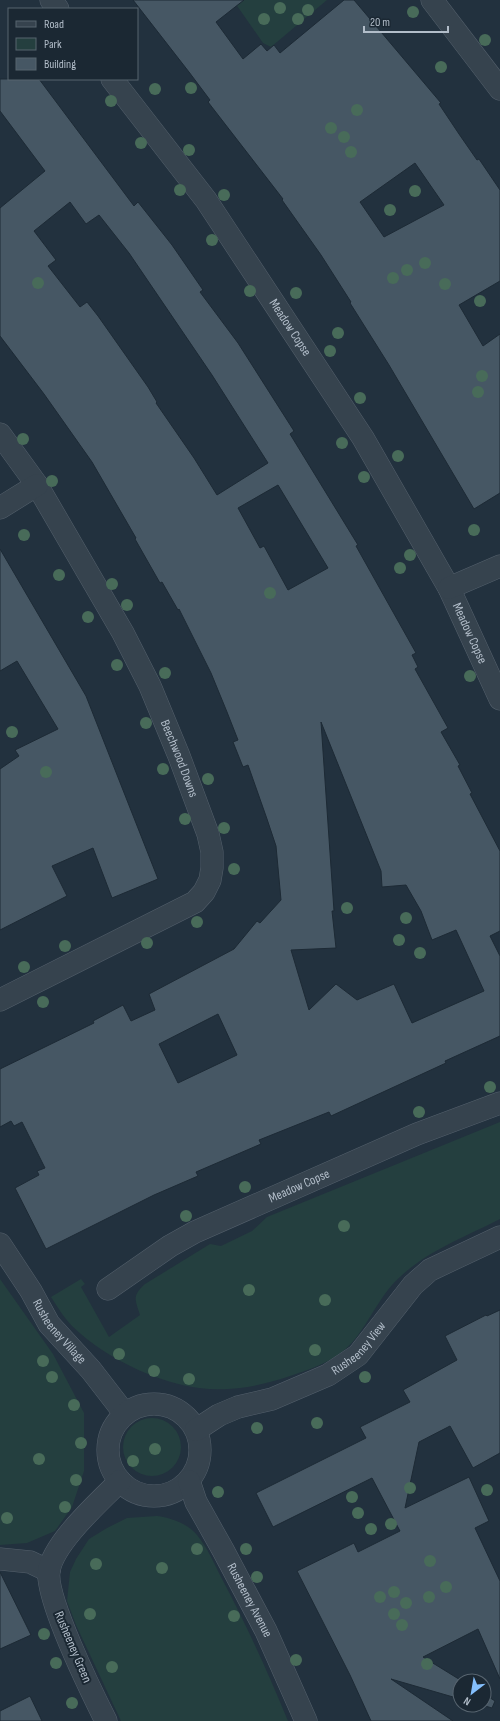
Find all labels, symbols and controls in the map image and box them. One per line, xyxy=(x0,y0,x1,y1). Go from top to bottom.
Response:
legend xyxy=(8,8,138,80)
scale bar xyxy=(364,8,448,34)
text: 20 m xyxy=(370,15,390,30)
text: Road xyxy=(44,17,64,32)
text: Park xyxy=(44,37,62,52)
text: Building xyxy=(44,57,76,72)
street label: Meadow Copse xyxy=(266,296,315,359)
street label: Meadow Copse xyxy=(449,600,491,666)
street label: Beechwood Downs xyxy=(157,717,202,800)
street label: Meadow Copse xyxy=(266,1166,332,1206)
street label: Rusheeney Village xyxy=(29,1296,90,1367)
street label: Rusheeney View xyxy=(328,1318,390,1379)
street label: Rusheeney Avenue xyxy=(223,1560,276,1640)
street label: Rusheeney Green xyxy=(51,1609,95,1685)
north arrow xyxy=(452,1673,492,1713)
text: N xyxy=(461,1694,473,1708)

